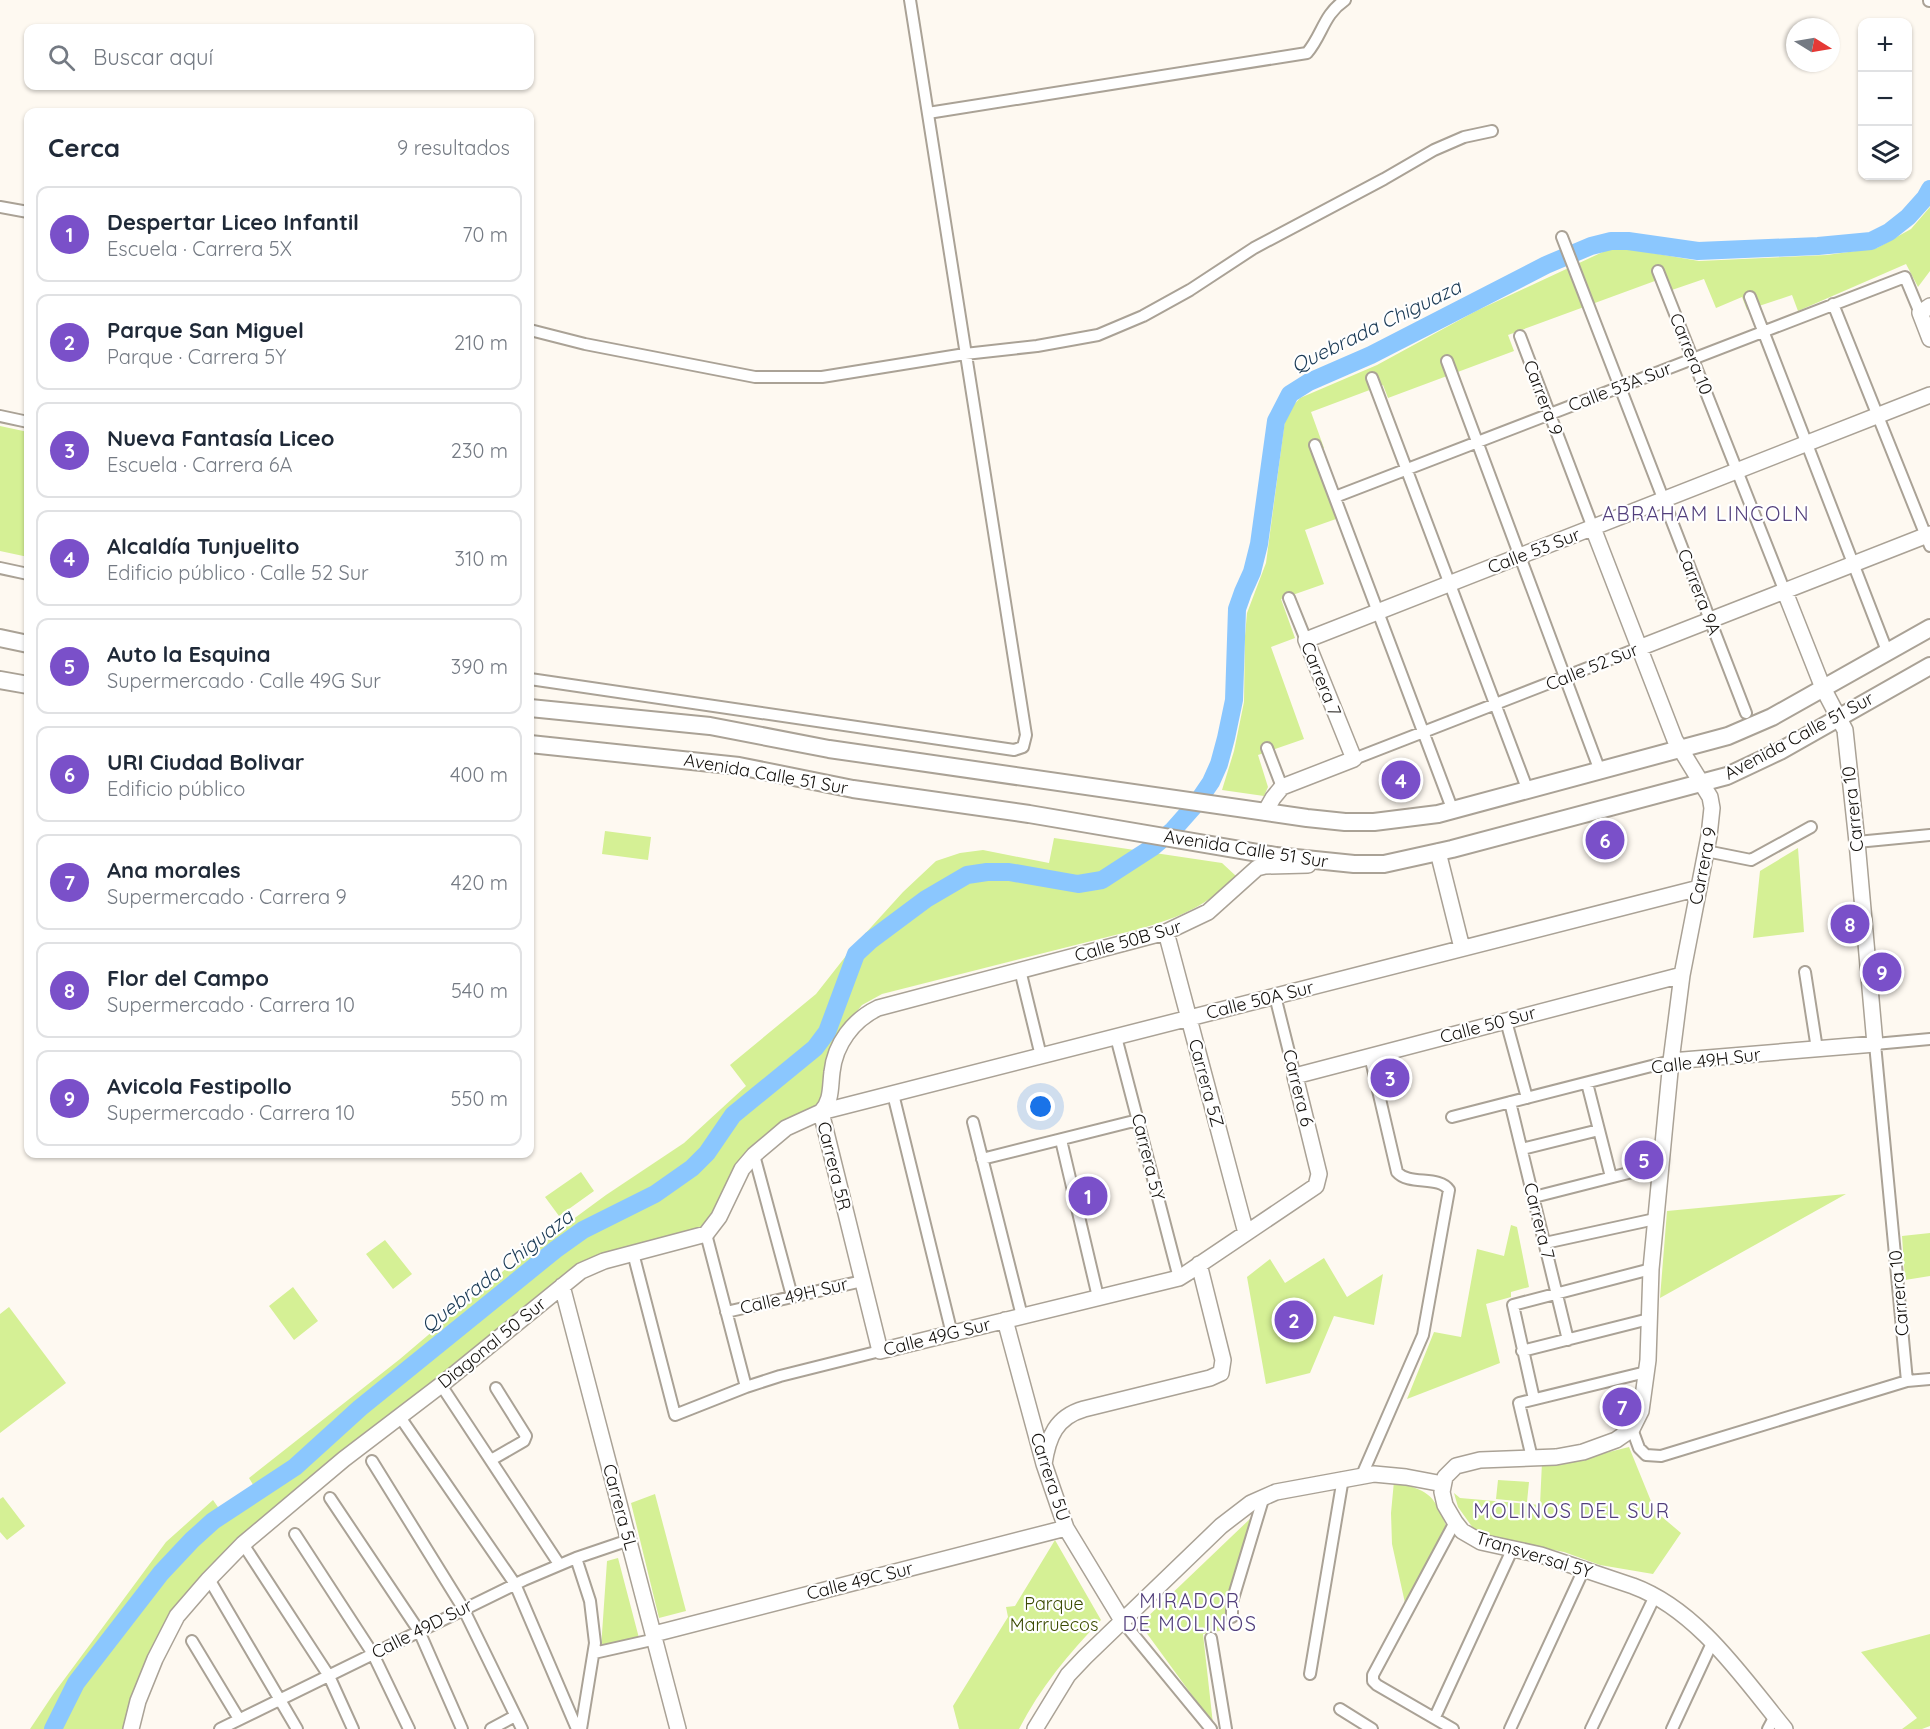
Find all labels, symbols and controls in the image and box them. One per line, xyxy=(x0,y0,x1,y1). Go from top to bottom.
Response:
north arrow xyxy=(1786,18,1840,72)
map controls xyxy=(1858,18,1912,180)
button: + xyxy=(1858,18,1912,72)
search box xyxy=(24,24,534,90)
icon: search xyxy=(45,41,78,74)
text: Buscar aquí xyxy=(93,43,213,71)
button: − xyxy=(1858,72,1912,126)
button: layers xyxy=(1858,126,1912,180)
text: Cerca xyxy=(48,131,120,164)
text: 9 resultados xyxy=(397,135,510,160)
text: Despertar Liceo Infantil xyxy=(107,208,359,236)
text: 1 xyxy=(66,222,73,247)
text: 70 m xyxy=(462,222,508,247)
text: Escuela · Carrera 5X xyxy=(107,236,292,261)
water label: Quebrada Chiguaza xyxy=(1287,273,1466,378)
street label: Carrera 10 xyxy=(1665,310,1718,398)
text: Parque San Miguel xyxy=(107,316,304,344)
text: 2 xyxy=(64,330,75,355)
text: 210 m xyxy=(454,330,508,355)
text: Parque · Carrera 5Y xyxy=(107,344,286,369)
street label: Calle 53A Sur xyxy=(1565,356,1675,417)
street label: Carrera 9 xyxy=(1519,357,1568,439)
text: Nueva Fantasía Liceo xyxy=(107,424,334,452)
text: 3 xyxy=(64,438,75,463)
text: 230 m xyxy=(451,438,508,463)
text: Escuela · Carrera 6A xyxy=(107,452,293,477)
district label: ABRAHAM LINCOLN xyxy=(1602,501,1810,526)
street label: Calle 53 Sur xyxy=(1484,522,1583,579)
text: Alcaldía Tunjuelito xyxy=(107,532,300,560)
street label: Carrera 9A xyxy=(1673,545,1727,639)
text: 4 xyxy=(64,546,75,571)
text: 310 m xyxy=(455,546,508,571)
text: Edificio público · Calle 52 Sur xyxy=(107,560,369,585)
street label: Carrera 7 xyxy=(1296,638,1347,719)
street label: Calle 52 Sur xyxy=(1542,638,1642,696)
text: Auto la Esquina xyxy=(107,640,270,668)
text: 5 xyxy=(64,654,75,679)
text: 390 m xyxy=(451,654,508,679)
text: Supermercado · Calle 49G Sur xyxy=(107,668,381,693)
street label: Avenida Calle 51 Sur xyxy=(1720,686,1878,785)
text: URI Ciudad Bolivar xyxy=(107,748,304,776)
street label: Avenida Calle 51 Sur xyxy=(682,748,850,799)
pin: 4 xyxy=(1382,758,1420,802)
text: 6 xyxy=(64,762,75,787)
text: 400 m xyxy=(450,762,508,787)
street label: Carrera 10 xyxy=(1837,765,1868,853)
text: Edificio público xyxy=(107,776,245,801)
pin: 6 xyxy=(1586,818,1624,862)
street label: Avenida Calle 51 Sur xyxy=(1162,824,1330,873)
street label: Carrera 9 xyxy=(1684,825,1721,907)
text: Ana morales xyxy=(107,856,241,884)
text: 7 xyxy=(64,870,75,895)
text: 420 m xyxy=(451,870,508,895)
text: Supermercado · Carrera 9 xyxy=(107,884,347,909)
pin: 8 xyxy=(1830,902,1870,946)
street label: Calle 50B Sur xyxy=(1072,914,1184,967)
pin: 9 xyxy=(1862,950,1902,994)
text: Flor del Campo xyxy=(107,964,269,992)
street label: Calle 50A Sur xyxy=(1204,975,1316,1024)
text: 8 xyxy=(64,978,75,1003)
text: 540 m xyxy=(451,978,508,1003)
text: Supermercado · Carrera 10 xyxy=(107,992,355,1017)
street label: Calle 50 Sur xyxy=(1437,1001,1539,1048)
street label: Carrera 5Z xyxy=(1184,1036,1229,1129)
street label: Calle 49H Sur xyxy=(1650,1042,1762,1079)
street label: Carrera 6 xyxy=(1278,1047,1319,1129)
pin: 3 xyxy=(1370,1056,1410,1100)
text: Avicola Festipollo xyxy=(107,1072,292,1100)
text: 9 xyxy=(64,1086,75,1111)
text: 550 m xyxy=(451,1086,508,1111)
your location xyxy=(1026,1092,1055,1121)
text: Supermercado · Carrera 10 xyxy=(107,1100,355,1125)
street label: Carrera 5Y xyxy=(1127,1111,1170,1203)
street label: Carrera 5R xyxy=(812,1119,857,1213)
pin: 5 xyxy=(1624,1138,1664,1182)
pin: 1 xyxy=(1068,1174,1108,1218)
street label: Carrera 7 xyxy=(1519,1180,1560,1262)
water label: Quebrada Chiguaza xyxy=(416,1202,579,1338)
street label: Carrera 10 xyxy=(1883,1249,1914,1337)
street label: Calle 49H Sur xyxy=(738,1272,850,1319)
street label: Diagonal 50 Sur xyxy=(433,1292,550,1393)
pin: 2 xyxy=(1274,1298,1314,1342)
street label: Calle 49G Sur xyxy=(881,1312,993,1361)
pin: 7 xyxy=(1602,1384,1642,1430)
street label: Carrera 5U xyxy=(1025,1430,1076,1524)
street label: Carrera 5L xyxy=(598,1461,643,1553)
district label: MOLINOS DEL SUR xyxy=(1473,1498,1671,1523)
street label: Transversal 5Y xyxy=(1473,1526,1595,1583)
street label: Calle 49C Sur xyxy=(804,1556,916,1605)
district label: MIRADOR DE MOLINOS xyxy=(1123,1588,1257,1636)
park label: Parque Marruecos xyxy=(1010,1592,1098,1636)
street label: Calle 49D Sur xyxy=(367,1593,476,1664)

